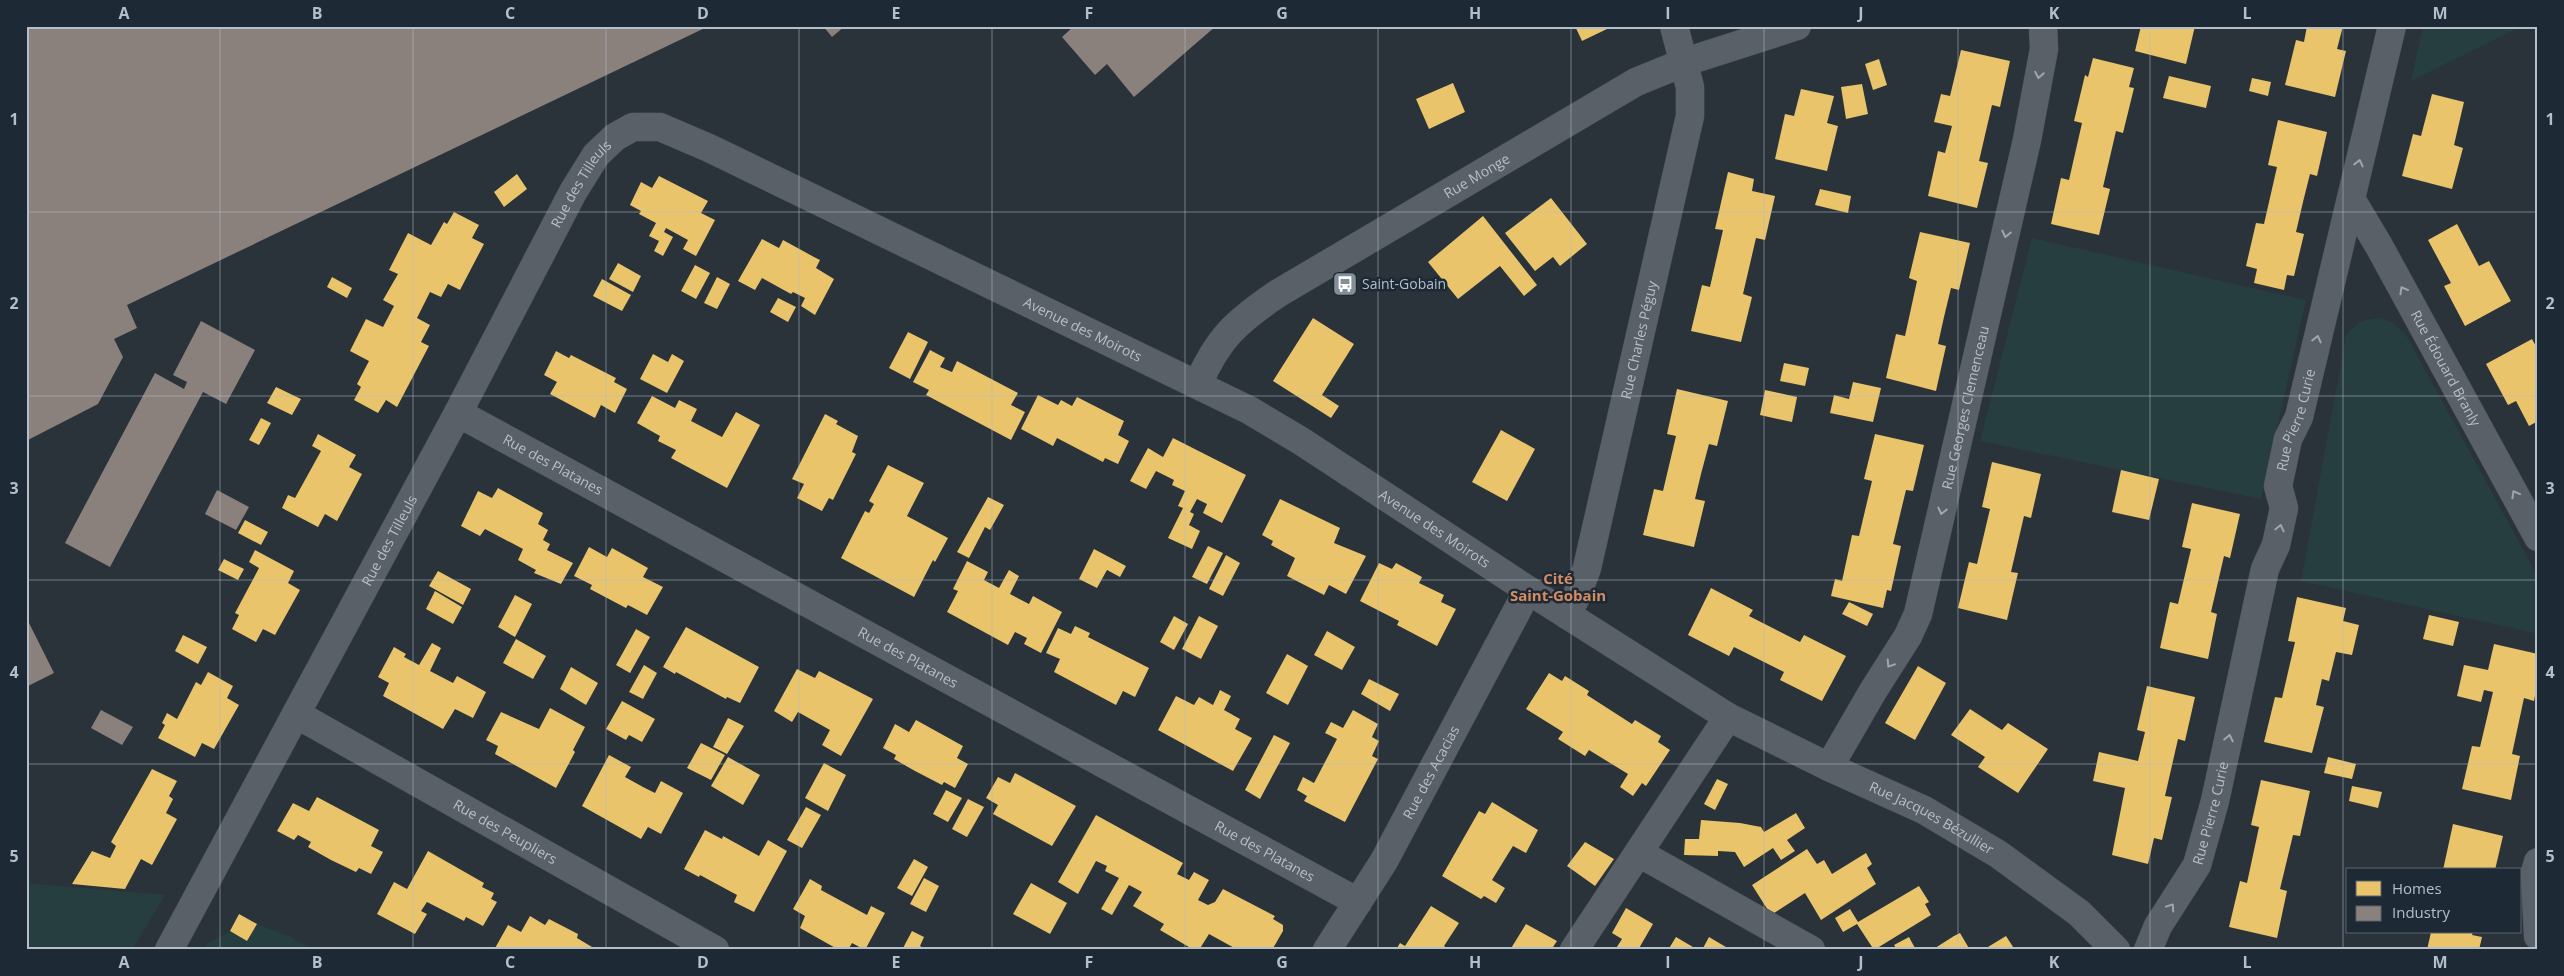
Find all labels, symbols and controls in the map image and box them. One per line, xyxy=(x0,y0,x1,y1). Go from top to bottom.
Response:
text: A xyxy=(118,2,130,24)
text: B xyxy=(312,2,322,24)
text: C xyxy=(505,2,515,24)
text: D xyxy=(697,2,709,24)
text: E xyxy=(892,2,901,24)
text: F xyxy=(1085,2,1093,24)
text: G xyxy=(1276,2,1288,24)
text: H xyxy=(1469,2,1481,24)
text: I xyxy=(1665,2,1671,24)
text: J xyxy=(1856,2,1864,24)
text: K xyxy=(2049,2,2060,24)
text: L xyxy=(2242,2,2252,24)
text: M xyxy=(2432,2,2448,24)
one-way arrow xyxy=(2035,70,2045,79)
text: 1 xyxy=(9,108,19,130)
text: 1 xyxy=(2545,108,2555,130)
street label: Rue des Tilleuls xyxy=(546,135,615,231)
street label: Rue Monge xyxy=(1440,149,1513,203)
one-way arrow xyxy=(2353,159,2364,168)
one-way arrow xyxy=(2001,229,2012,238)
bus stop icon: Saint-Gobain xyxy=(1332,271,1358,297)
place label: Saint-Gobain xyxy=(1362,274,1446,293)
street label: Rue Charles Péguy xyxy=(1616,278,1661,401)
one-way arrow xyxy=(2399,287,2409,296)
text: 2 xyxy=(9,292,19,314)
street label: Avenue des Moirots xyxy=(1021,292,1146,366)
text: 2 xyxy=(2545,292,2555,314)
street label: Rue Édouard Branly xyxy=(2407,307,2486,430)
street label: Rue Georges Clemenceau xyxy=(1937,324,1993,491)
one-way arrow xyxy=(2311,334,2322,343)
street label: Rue Pierre Curie xyxy=(2271,367,2319,473)
street label: Rue des Platanes xyxy=(500,429,607,499)
text: 3 xyxy=(9,477,19,499)
text: 3 xyxy=(2545,477,2555,499)
street label: Avenue des Moirots xyxy=(1375,485,1494,572)
one-way arrow xyxy=(2512,490,2522,499)
street label: Rue des Tilleuls xyxy=(357,491,421,589)
one-way arrow xyxy=(1937,507,1948,516)
one-way arrow xyxy=(2274,524,2285,533)
district label: Cité Saint-Gobain xyxy=(1510,568,1606,605)
street label: Rue des Platanes xyxy=(855,622,962,692)
one-way arrow xyxy=(1887,658,1896,667)
text: 4 xyxy=(9,661,19,683)
text: 4 xyxy=(2545,661,2555,683)
street label: Rue des Acacias xyxy=(1398,722,1463,822)
one-way arrow xyxy=(2223,734,2233,743)
street label: Rue Pierre Curie xyxy=(2188,759,2232,867)
street label: Rue Jacques Bézullier xyxy=(1866,777,1998,859)
street label: Rue des Peupliers xyxy=(450,795,561,868)
street label: Rue des Platanes xyxy=(1211,816,1319,886)
text: 5 xyxy=(9,845,19,867)
text: 5 xyxy=(2545,845,2555,867)
legend xyxy=(2346,868,2522,934)
text: Homes xyxy=(2392,878,2442,898)
text: Industry xyxy=(2392,902,2450,922)
one-way arrow xyxy=(2165,903,2175,912)
text: A xyxy=(118,951,130,973)
text: B xyxy=(312,951,322,973)
text: C xyxy=(505,951,515,973)
text: D xyxy=(697,951,709,973)
text: E xyxy=(892,951,901,973)
text: F xyxy=(1085,951,1093,973)
text: G xyxy=(1276,951,1288,973)
text: H xyxy=(1469,951,1481,973)
text: I xyxy=(1665,951,1671,973)
text: J xyxy=(1856,951,1864,973)
text: K xyxy=(2049,951,2060,973)
text: L xyxy=(2242,951,2252,973)
text: M xyxy=(2432,951,2448,973)

